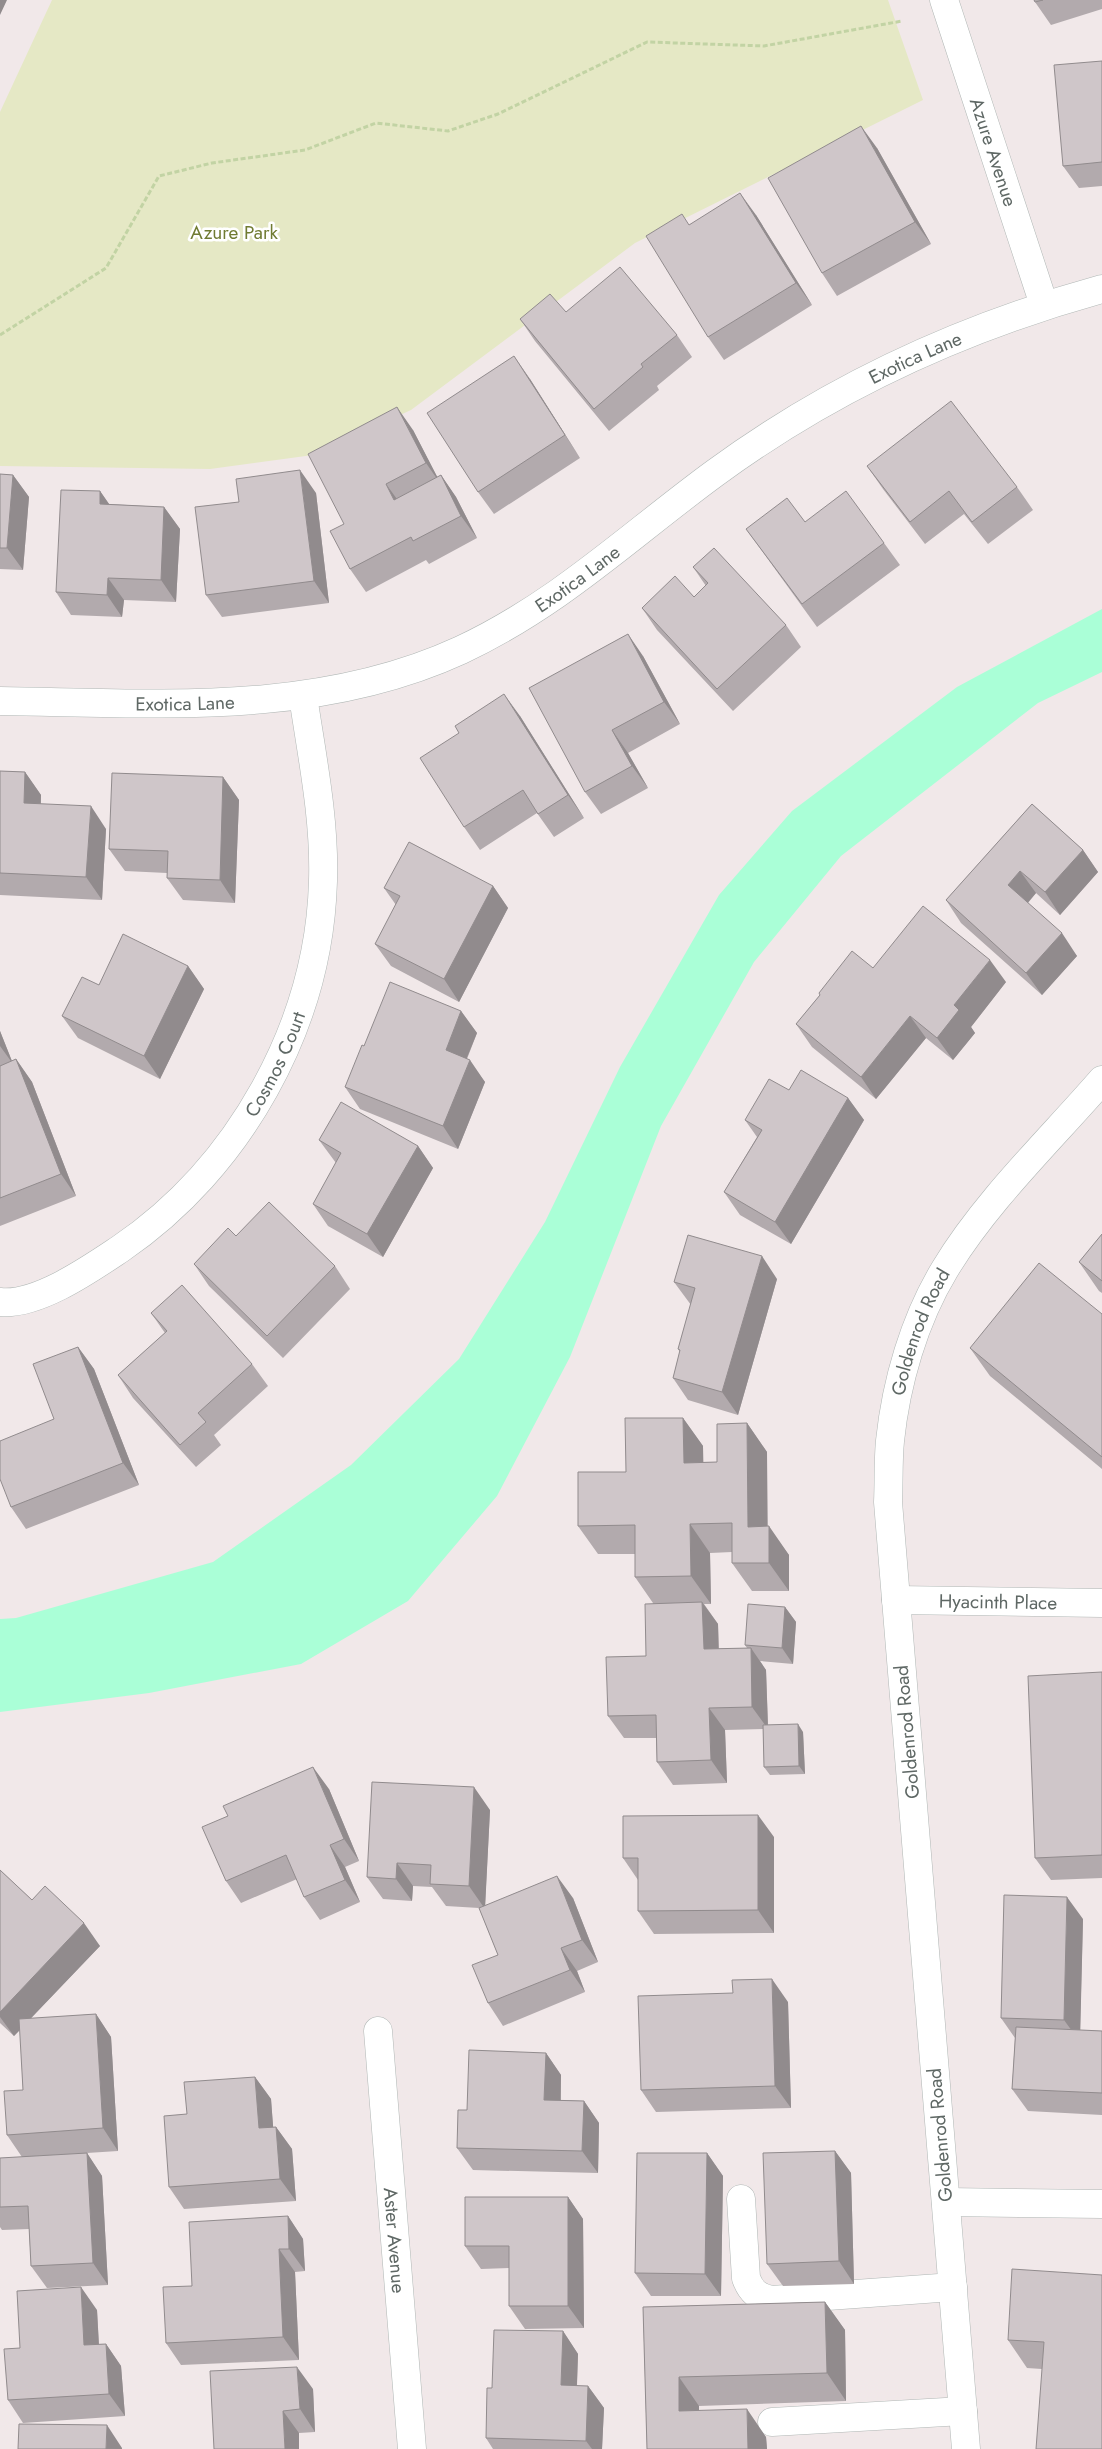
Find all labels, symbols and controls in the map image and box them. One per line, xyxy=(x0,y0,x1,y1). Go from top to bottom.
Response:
street label: Azure Avenue xyxy=(963,94,1024,210)
park label: Azure Park xyxy=(190,219,278,246)
street label: Exotica Lane xyxy=(864,324,966,390)
street label: Exotica Lane xyxy=(529,538,626,619)
street label: Exotica Lane xyxy=(135,688,236,717)
street label: Cosmos Court xyxy=(238,1007,312,1122)
street label: Goldenrod Road xyxy=(884,1263,956,1398)
street label: Hyacinth Place xyxy=(939,1587,1057,1616)
street label: Goldenrod Road xyxy=(888,1664,926,1800)
street label: Goldenrod Road xyxy=(921,2067,959,2203)
street label: Aster Avenue xyxy=(377,2186,413,2294)

